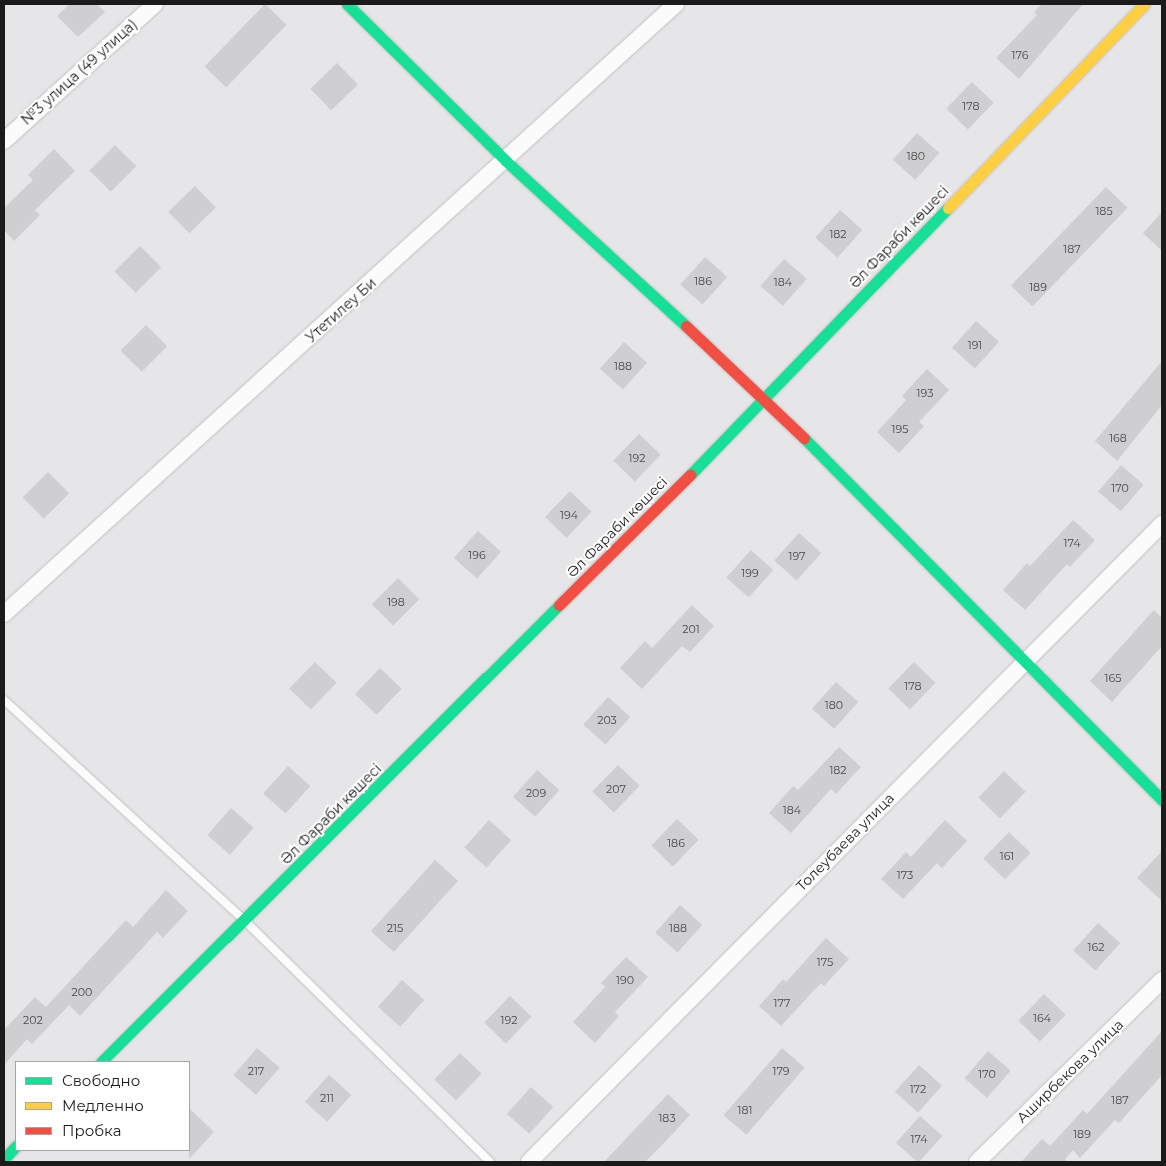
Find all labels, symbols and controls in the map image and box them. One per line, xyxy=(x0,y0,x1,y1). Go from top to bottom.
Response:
street label: №3 улица (49 улица) xyxy=(18,16,140,128)
house number: 176 xyxy=(1012,48,1028,62)
house number: 178 xyxy=(962,99,980,113)
house number: 180 xyxy=(907,149,925,163)
street label: Әл Фараби көшесі xyxy=(846,183,952,291)
house number: 185 xyxy=(1095,204,1113,218)
house number: 182 xyxy=(829,227,847,241)
house number: 187 xyxy=(1063,242,1081,256)
street label: Утетилеу Би xyxy=(302,274,380,346)
house number: 186 xyxy=(694,274,712,288)
house number: 184 xyxy=(774,275,792,289)
house number: 189 xyxy=(1029,280,1047,294)
house number: 191 xyxy=(968,338,982,352)
house number: 188 xyxy=(614,359,632,373)
house number: 193 xyxy=(917,386,933,400)
house number: 195 xyxy=(892,422,908,436)
house number: 168 xyxy=(1109,431,1127,445)
house number: 192 xyxy=(629,451,645,465)
street label: Әл Фараби көшесі xyxy=(563,473,671,581)
house number: 170 xyxy=(1111,481,1129,495)
house number: 194 xyxy=(560,508,578,522)
house number: 174 xyxy=(1063,536,1081,550)
house number: 196 xyxy=(468,548,486,562)
house number: 197 xyxy=(788,549,806,563)
house number: 199 xyxy=(741,566,759,580)
house number: 198 xyxy=(387,595,405,609)
house number: 201 xyxy=(682,622,700,636)
house number: 165 xyxy=(1105,671,1121,685)
house number: 178 xyxy=(904,679,922,693)
house number: 180 xyxy=(825,698,843,712)
house number: 203 xyxy=(597,713,617,727)
street label: Әл Фараби көшесі xyxy=(277,760,385,868)
house number: 182 xyxy=(829,763,847,777)
house number: 207 xyxy=(606,782,626,796)
house number: 209 xyxy=(526,786,546,800)
street label: Толеубаева улица xyxy=(793,790,897,894)
house number: 184 xyxy=(783,803,801,817)
house number: 186 xyxy=(667,836,685,850)
house number: 161 xyxy=(1000,849,1014,863)
house number: 173 xyxy=(897,868,913,882)
house number: 215 xyxy=(387,921,403,935)
house number: 188 xyxy=(669,921,687,935)
house number: 162 xyxy=(1088,940,1104,954)
house number: 175 xyxy=(817,955,833,969)
house number: 190 xyxy=(616,973,634,987)
house number: 200 xyxy=(72,985,92,999)
house number: 177 xyxy=(774,996,790,1010)
house number: 164 xyxy=(1033,1011,1051,1025)
house number: 202 xyxy=(23,1013,43,1027)
house number: 192 xyxy=(501,1013,517,1027)
street label: Аширбекова улица xyxy=(1013,1016,1127,1126)
legend xyxy=(15,1061,190,1151)
house number: 217 xyxy=(248,1064,264,1078)
house number: 179 xyxy=(772,1064,790,1078)
house number: 170 xyxy=(978,1067,996,1081)
text: Свободно xyxy=(62,1071,140,1090)
house number: 172 xyxy=(910,1082,926,1096)
house number: 211 xyxy=(320,1091,334,1105)
house number: 187 xyxy=(1111,1093,1129,1107)
text: Медленно xyxy=(62,1096,144,1115)
house number: 181 xyxy=(738,1103,752,1117)
house number: 183 xyxy=(658,1111,676,1125)
text: Пробка xyxy=(62,1121,121,1140)
house number: 189 xyxy=(1073,1127,1091,1141)
house number: 174 xyxy=(910,1132,928,1146)

